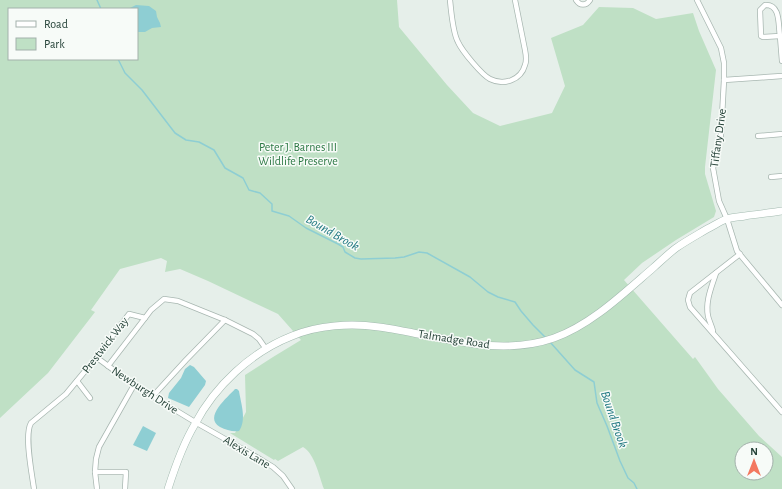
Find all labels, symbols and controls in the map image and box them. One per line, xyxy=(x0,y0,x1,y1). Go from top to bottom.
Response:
legend xyxy=(8,8,138,60)
text: Road xyxy=(44,18,68,30)
text: Park xyxy=(44,38,65,50)
street label: Tiffany Drive xyxy=(708,108,729,168)
park label: Peter J. Barnes III Wildlife Preserve xyxy=(258,141,338,167)
water label: Bound Brook xyxy=(303,213,361,254)
street label: Prestwick Way xyxy=(80,315,131,376)
street label: Talmadge Road xyxy=(417,327,491,351)
street label: Newburgh Drive xyxy=(110,364,180,416)
water label: Bound Brook xyxy=(598,389,629,450)
street label: Alexis Lane xyxy=(222,433,272,471)
north arrow xyxy=(734,441,774,481)
text: N xyxy=(750,446,758,457)

